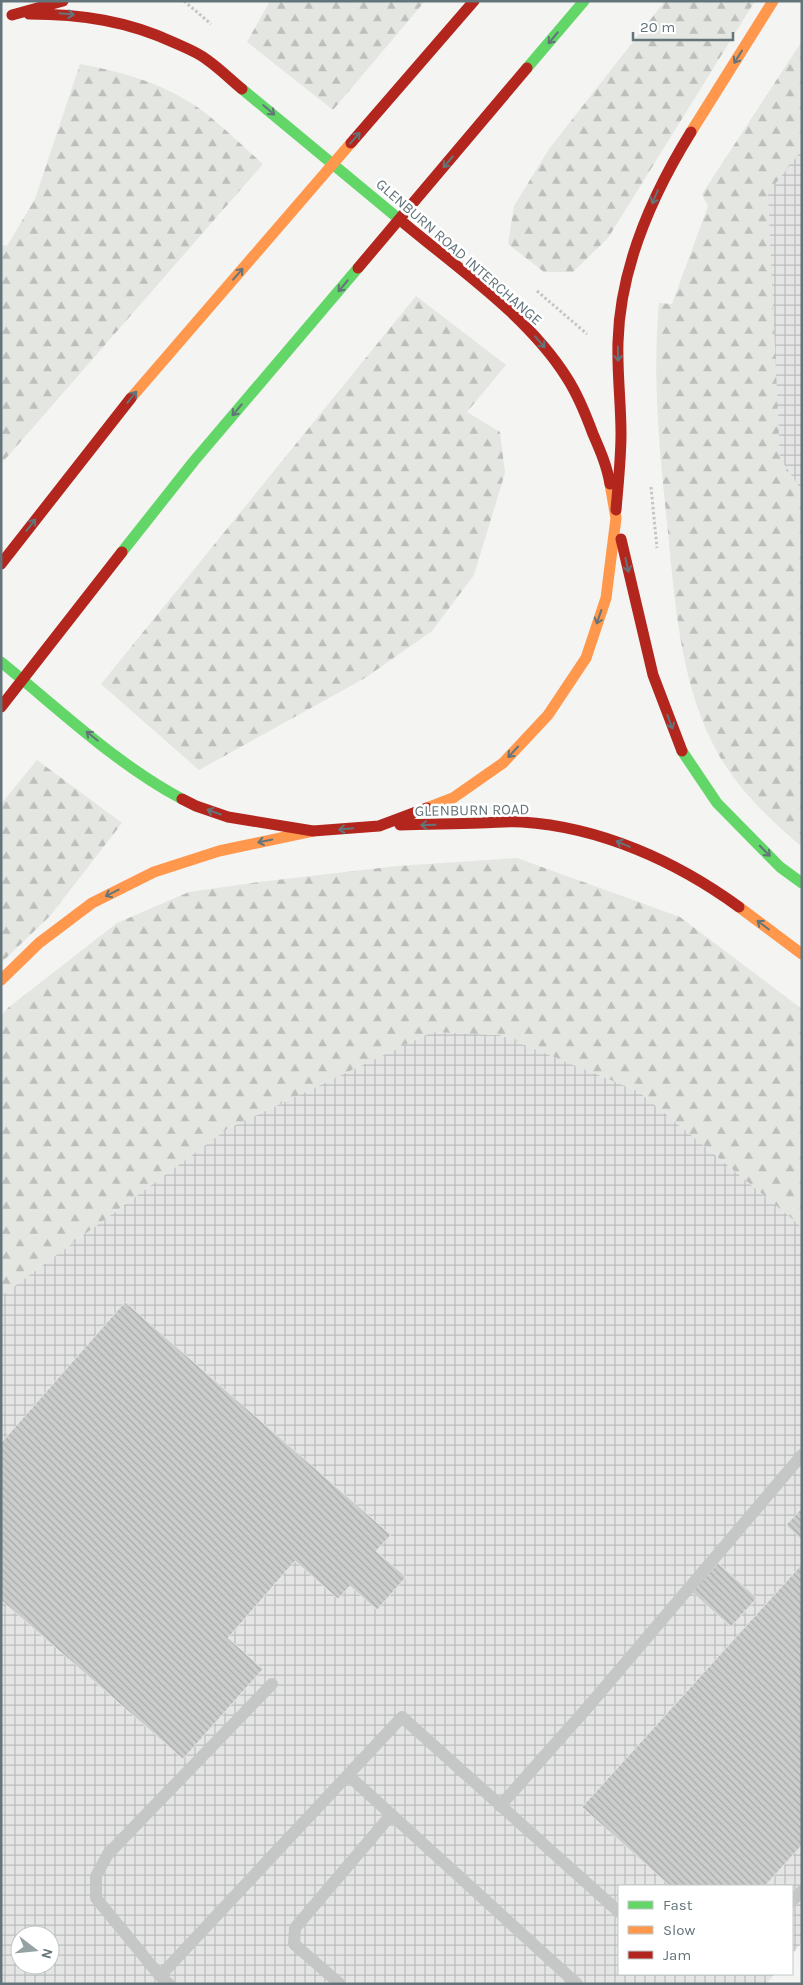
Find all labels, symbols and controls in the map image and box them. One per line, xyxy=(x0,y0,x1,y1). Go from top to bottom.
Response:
one-way arrow xyxy=(59,9,75,19)
scale bar xyxy=(633,10,733,42)
text: 20 m xyxy=(640,18,675,36)
one-way arrow xyxy=(547,32,558,45)
one-way arrow xyxy=(732,50,742,64)
one-way arrow xyxy=(262,104,275,116)
one-way arrow xyxy=(350,132,361,145)
one-way arrow xyxy=(442,156,453,169)
street label: GLENBURN ROAD INTERCHANGE xyxy=(372,175,546,329)
one-way arrow xyxy=(650,190,659,205)
one-way arrow xyxy=(232,268,244,281)
one-way arrow xyxy=(337,280,348,293)
one-way arrow xyxy=(535,336,546,349)
one-way arrow xyxy=(613,346,623,362)
one-way arrow xyxy=(126,391,137,404)
one-way arrow xyxy=(232,404,243,417)
one-way arrow xyxy=(26,519,37,532)
one-way arrow xyxy=(623,557,632,573)
one-way arrow xyxy=(594,609,603,624)
one-way arrow xyxy=(667,714,676,729)
one-way arrow xyxy=(86,731,99,742)
one-way arrow xyxy=(507,746,519,759)
street label: GLENBURN ROAD xyxy=(414,800,530,820)
one-way arrow xyxy=(206,807,222,816)
one-way arrow xyxy=(420,820,436,829)
one-way arrow xyxy=(338,824,354,833)
one-way arrow xyxy=(258,837,274,846)
one-way arrow xyxy=(615,838,630,847)
one-way arrow xyxy=(759,845,771,858)
one-way arrow xyxy=(105,889,120,898)
one-way arrow xyxy=(756,920,770,930)
legend xyxy=(618,1885,793,1975)
text: Fast xyxy=(663,1896,693,1914)
text: Slow xyxy=(663,1921,695,1939)
north arrow xyxy=(10,1925,60,1975)
text: N xyxy=(37,1946,57,1961)
text: Jam xyxy=(663,1946,691,1964)

